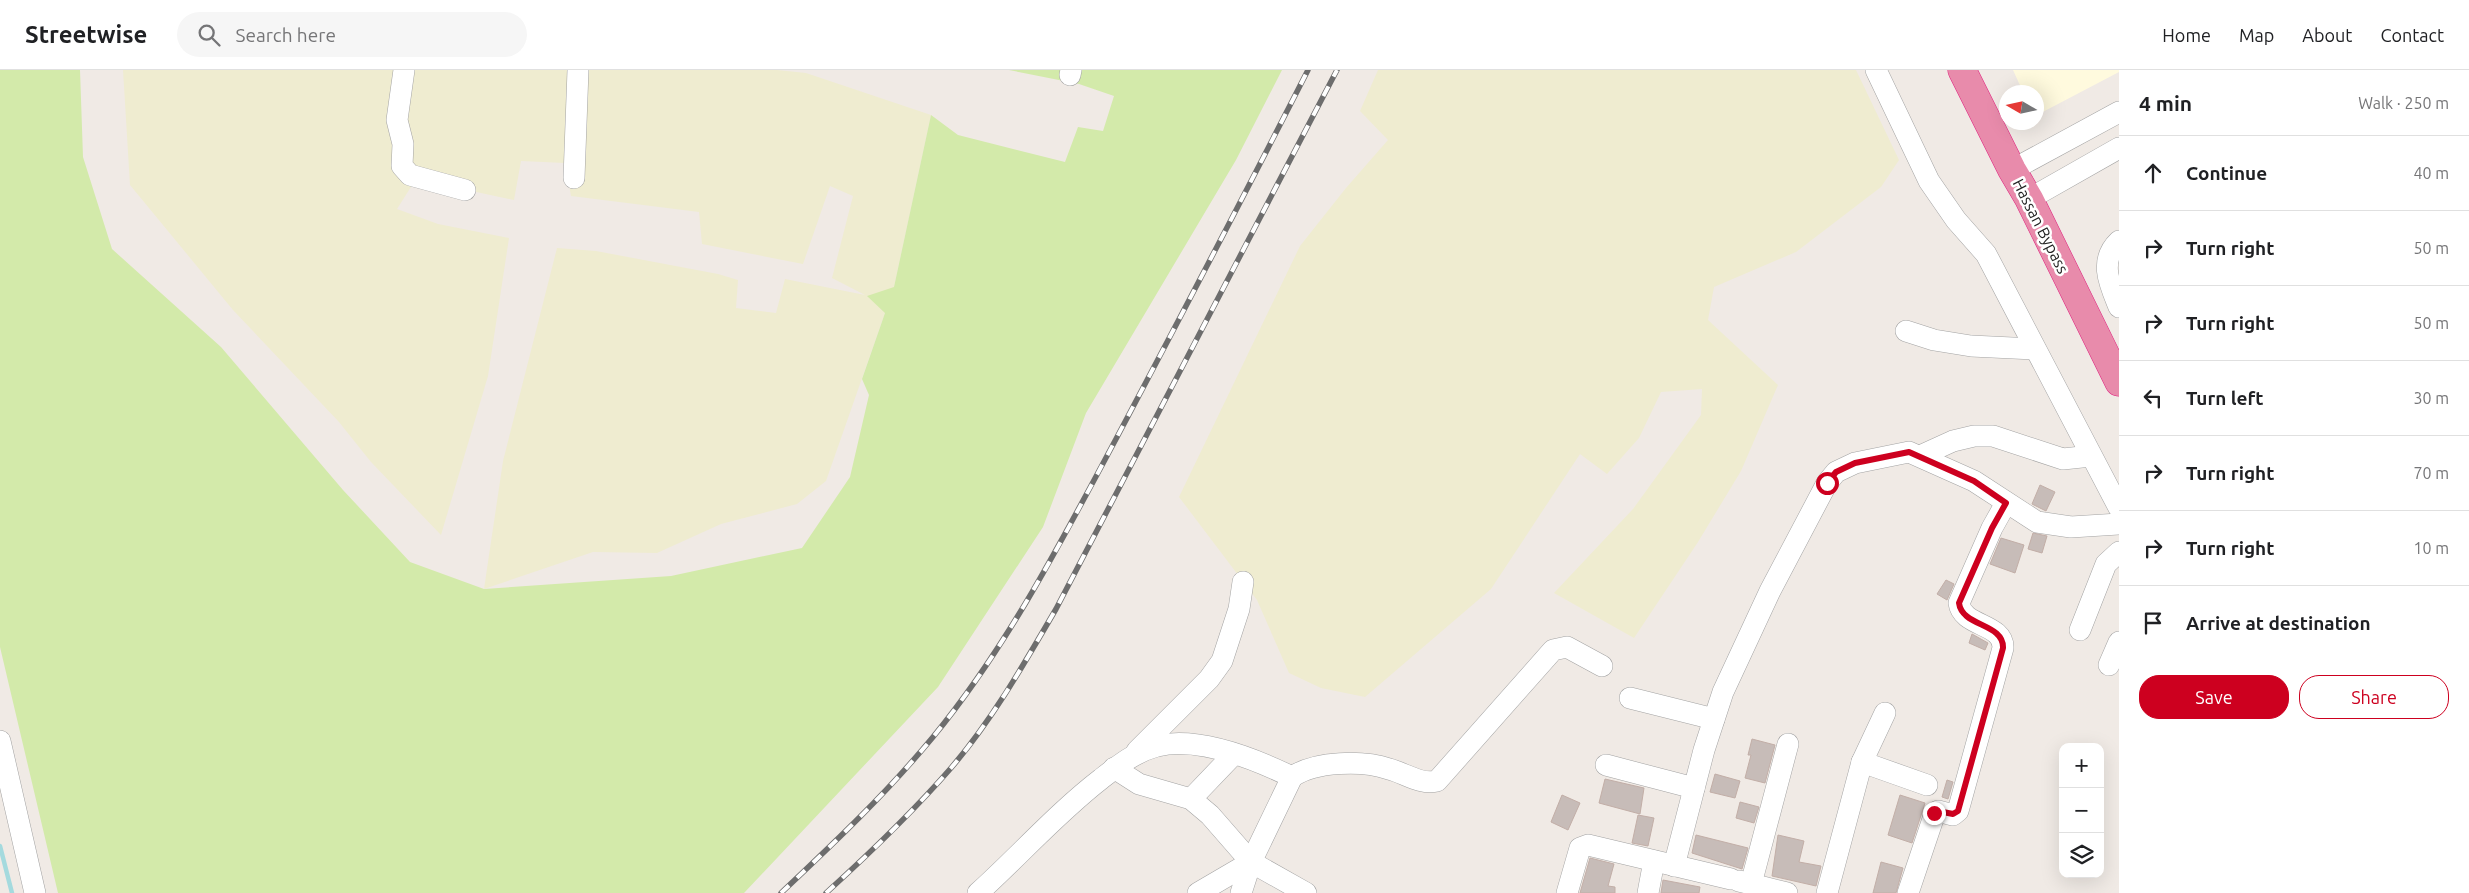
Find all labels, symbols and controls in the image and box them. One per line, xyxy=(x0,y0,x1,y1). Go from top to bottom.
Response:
search box xyxy=(177,12,527,57)
text: Streetwise xyxy=(25,21,147,48)
icon: search xyxy=(195,21,223,49)
text: Search here xyxy=(235,24,336,46)
text: Home xyxy=(2162,25,2211,45)
text: Map xyxy=(2239,25,2274,45)
text: About xyxy=(2302,25,2352,45)
text: Contact xyxy=(2380,25,2444,45)
north arrow xyxy=(1999,85,2044,130)
text: 4 min xyxy=(2139,91,2192,115)
text: Walk · 250 m xyxy=(2358,94,2449,112)
icon: ahead xyxy=(2139,159,2167,187)
text: Continue xyxy=(2186,162,2267,184)
text: 40 m xyxy=(2413,164,2449,182)
street label: Hassan Bypass xyxy=(2009,176,2073,276)
icon: right xyxy=(2139,234,2167,262)
text: Turn right xyxy=(2186,237,2274,259)
text: 50 m xyxy=(2413,239,2449,257)
icon: right xyxy=(2139,309,2167,337)
text: Turn right xyxy=(2186,312,2274,334)
text: 50 m xyxy=(2413,314,2449,332)
icon: left xyxy=(2139,384,2167,412)
text: Turn left xyxy=(2186,387,2264,409)
text: 30 m xyxy=(2413,389,2449,407)
icon: right xyxy=(2139,459,2167,487)
text: Turn right xyxy=(2186,462,2274,484)
text: 70 m xyxy=(2413,464,2449,482)
route start xyxy=(1816,472,1839,495)
icon: right xyxy=(2139,534,2167,562)
text: Turn right xyxy=(2186,537,2274,559)
text: 10 m xyxy=(2413,539,2449,557)
icon: arrive xyxy=(2139,609,2167,637)
text: Arrive at destination xyxy=(2186,612,2371,634)
button: Save xyxy=(2139,675,2289,719)
button: Share xyxy=(2299,675,2449,719)
map controls xyxy=(2059,743,2104,878)
button: + xyxy=(2059,743,2104,788)
button: − xyxy=(2059,788,2104,833)
route end xyxy=(1923,802,1946,825)
button: layers xyxy=(2059,833,2104,878)

